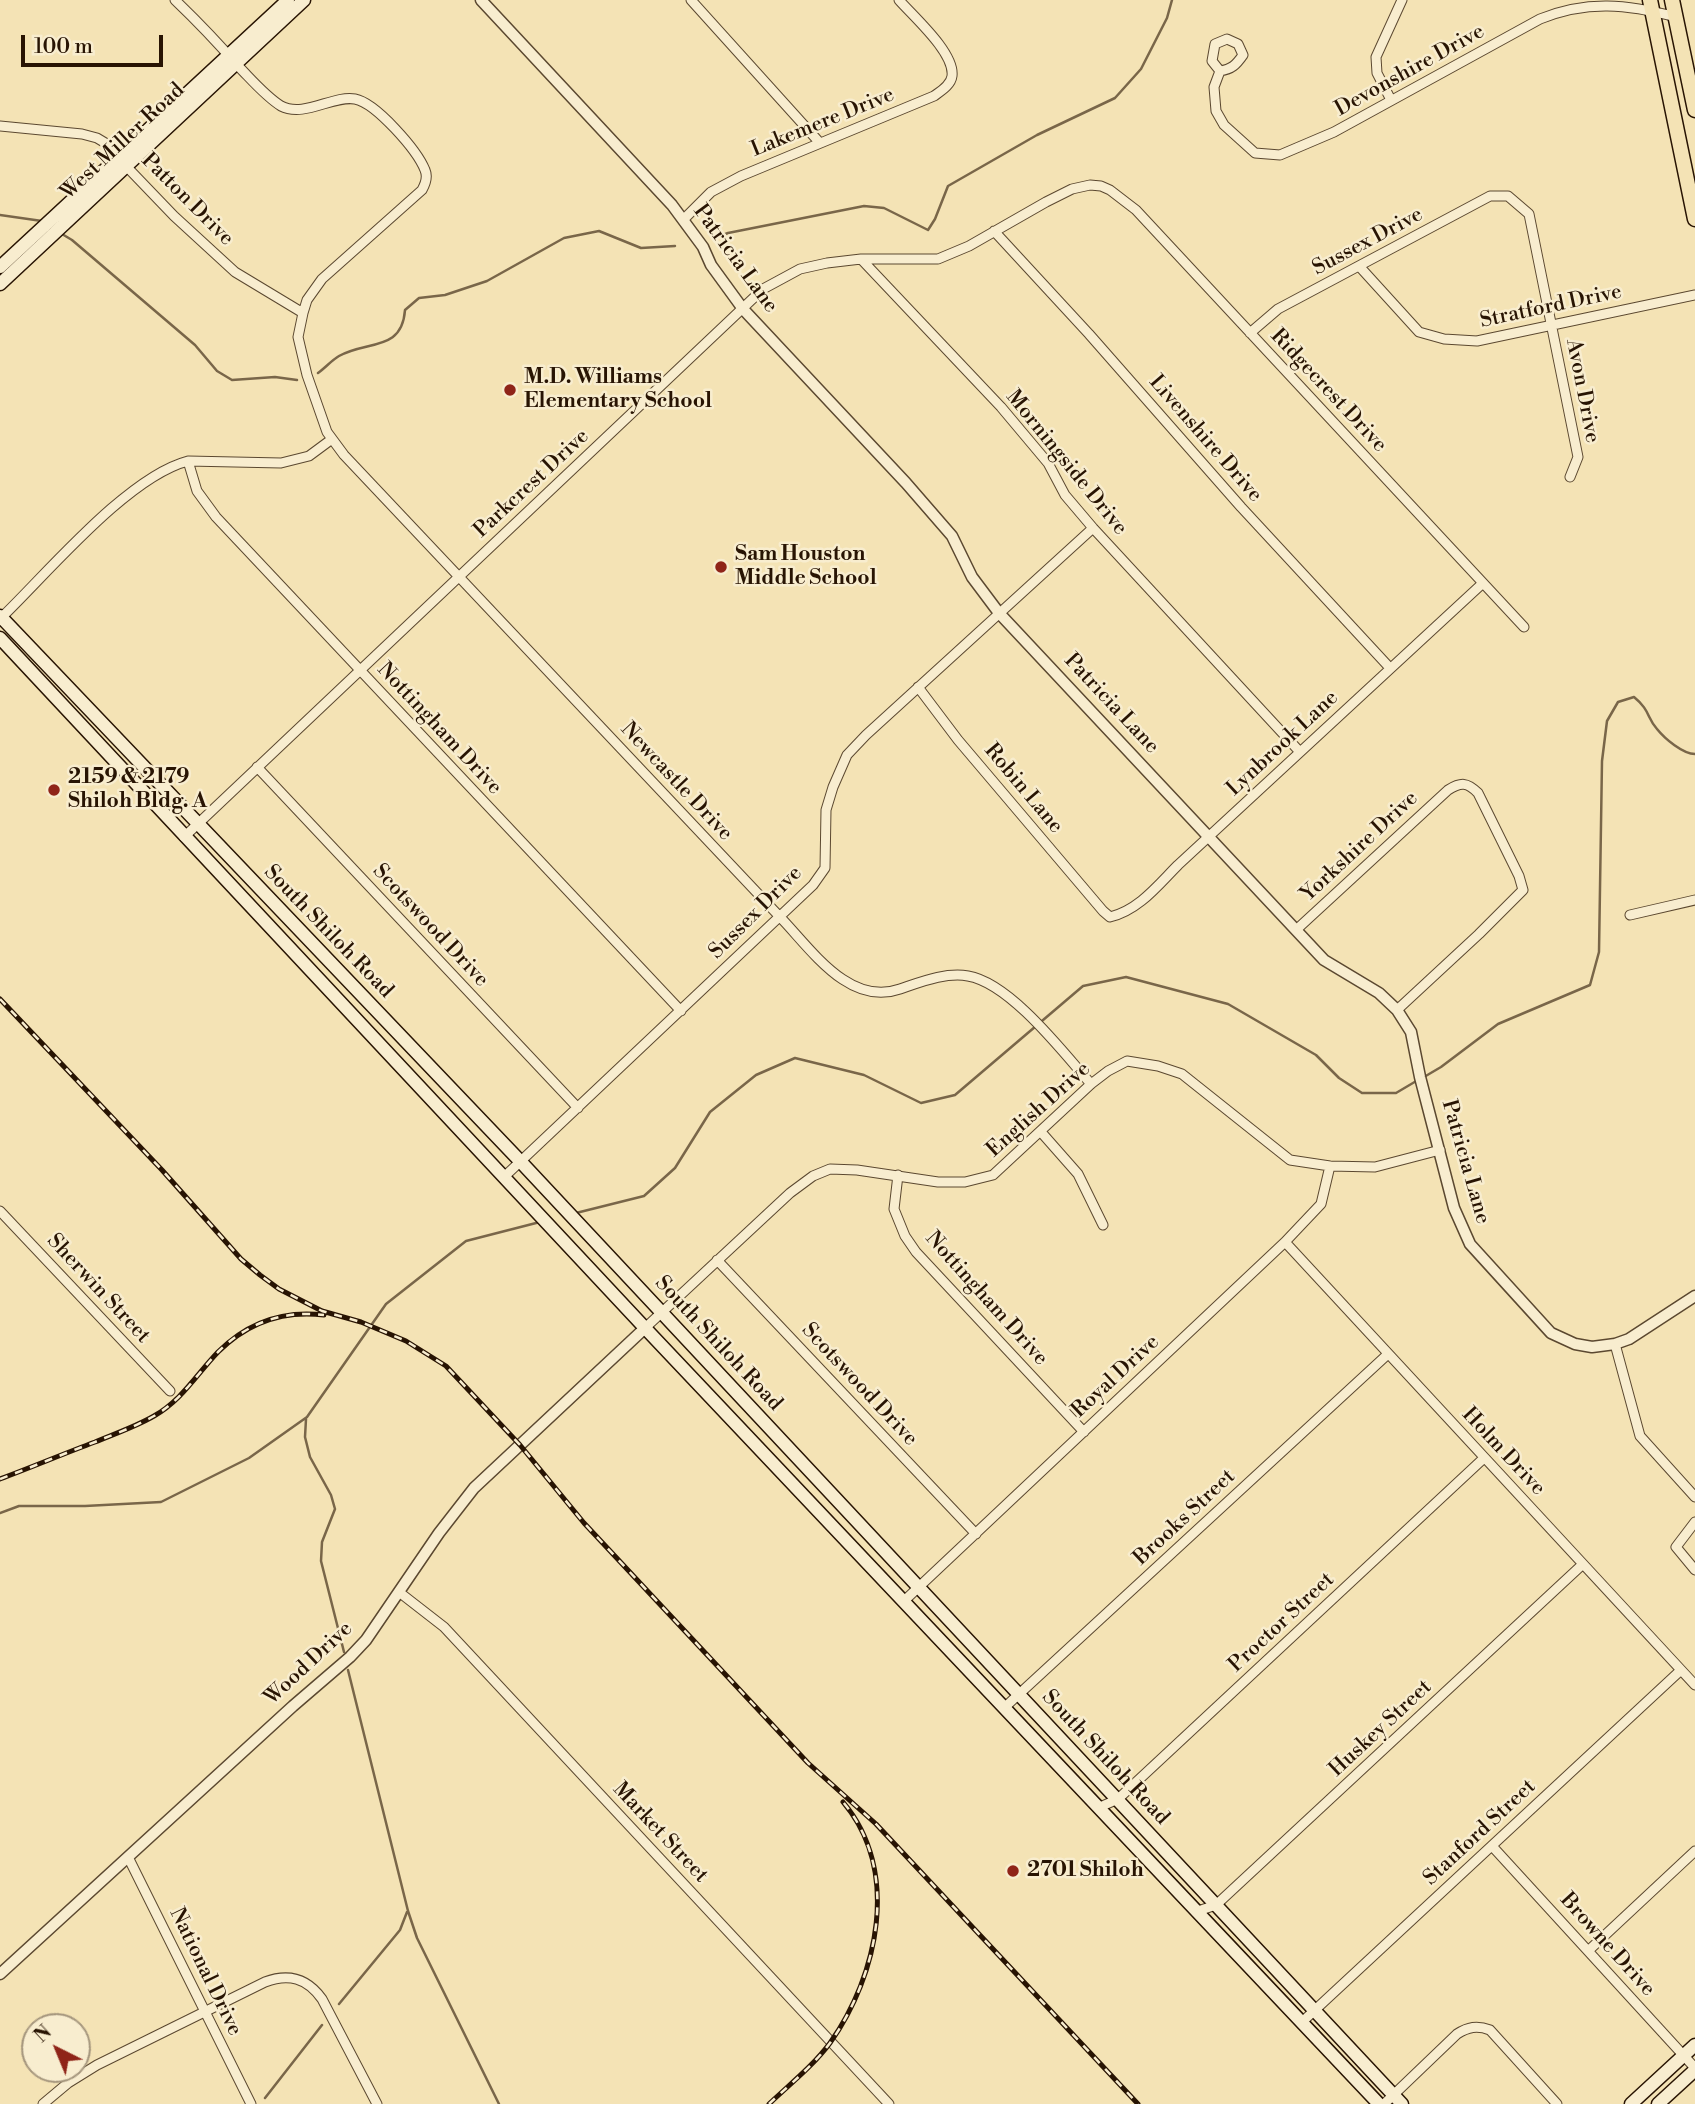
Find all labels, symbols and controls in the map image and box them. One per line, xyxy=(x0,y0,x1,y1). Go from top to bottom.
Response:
street label: Devonshire Drive xyxy=(1331,19,1489,123)
scale bar xyxy=(24,21,166,65)
text: 100 m xyxy=(34,34,93,60)
street label: West Miller Road xyxy=(56,78,190,206)
street label: Lakemere Drive xyxy=(748,83,898,163)
street label: Patton Drive xyxy=(135,148,239,252)
street label: Patricia Lane xyxy=(687,200,783,318)
street label: Sussex Drive xyxy=(1309,202,1427,282)
street label: Stratford Drive xyxy=(1478,280,1624,334)
street label: Ridgecrest Drive xyxy=(1264,324,1392,458)
street label: Avon Drive xyxy=(1560,337,1604,445)
place label: M.D. Williams Elementary School xyxy=(524,365,712,415)
street label: Livenshire Drive xyxy=(1143,370,1267,508)
marker: M.D. Williams Elementary School xyxy=(502,382,518,398)
street label: Morningside Drive xyxy=(1000,385,1132,541)
street label: Parkcrest Drive xyxy=(469,424,595,544)
place label: Sam Houston Middle School xyxy=(735,542,877,592)
marker: Sam Houston Middle School xyxy=(713,559,729,575)
street label: Patricia Lane xyxy=(1058,649,1164,759)
street label: Nottingham Drive xyxy=(371,658,507,800)
street label: Lynbrook Lane xyxy=(1222,686,1344,802)
street label: Newcastle Drive xyxy=(615,717,737,847)
street label: Robin Lane xyxy=(978,739,1068,839)
place label: 2159 & 2179 Shiloh Bldg. A xyxy=(68,765,207,815)
marker: 2159 & 2179 Shiloh Bldg. A xyxy=(46,782,62,798)
street label: Yorkshire Drive xyxy=(1296,786,1424,908)
street label: Scotswood Drive xyxy=(367,859,493,993)
street label: South Shiloh Road xyxy=(258,860,398,1004)
street label: Sussex Drive xyxy=(704,861,808,965)
street label: English Drive xyxy=(982,1057,1096,1163)
street label: Patricia Lane xyxy=(1435,1097,1495,1227)
street label: Nottingham Drive xyxy=(919,1227,1053,1371)
street label: Sherwin Street xyxy=(41,1229,155,1349)
street label: South Shiloh Road xyxy=(649,1271,787,1417)
street label: Scotswood Drive xyxy=(796,1318,922,1452)
street label: Royal Drive xyxy=(1067,1330,1165,1424)
street label: Holm Drive xyxy=(1456,1403,1550,1501)
street label: Brooks Street xyxy=(1129,1465,1241,1571)
street label: Proctor Street xyxy=(1224,1568,1340,1678)
street label: Wood Drive xyxy=(260,1617,358,1711)
street label: Huskey Street xyxy=(1325,1675,1437,1783)
street label: South Shiloh Road xyxy=(1036,1685,1174,1831)
street label: Stanford Street xyxy=(1419,1775,1541,1891)
street label: Market Street xyxy=(607,1778,713,1888)
place label: 2701 Shiloh xyxy=(1027,1858,1144,1884)
marker: 2701 Shiloh xyxy=(1005,1863,1021,1879)
street label: Browne Drive xyxy=(1554,1888,1660,2002)
street label: National Drive xyxy=(163,1904,247,2040)
north arrow xyxy=(21,2013,91,2083)
text: N xyxy=(29,2020,57,2048)

